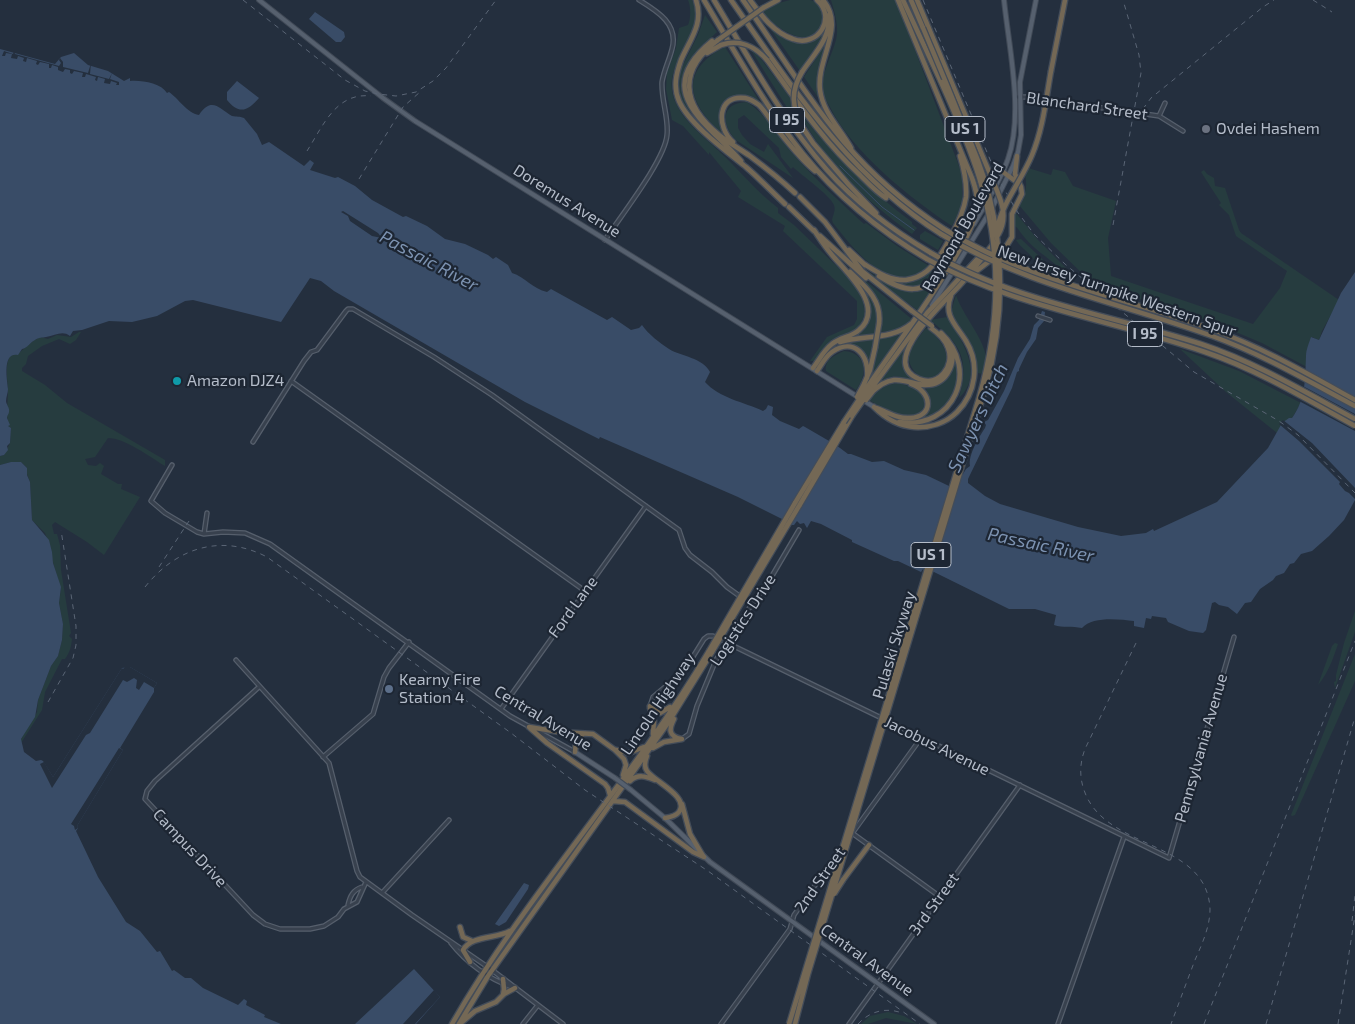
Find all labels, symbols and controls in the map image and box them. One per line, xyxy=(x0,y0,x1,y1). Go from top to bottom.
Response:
street label: Blanchard Street xyxy=(1025,88,1149,124)
road number: I 95 xyxy=(770,108,804,132)
road number: US 1 xyxy=(945,116,985,142)
place label: Ovdei Hashem xyxy=(1216,119,1320,139)
marker: Ovdei Hashem xyxy=(1200,123,1212,135)
street label: Raymond Boulevard xyxy=(918,159,1008,295)
street label: Doremus Avenue xyxy=(510,160,624,242)
water label: Passaic River xyxy=(376,226,482,296)
street label: New Jersey Turnpike Western Spur xyxy=(995,241,1239,341)
road number: I 95 xyxy=(1128,322,1162,346)
water label: Sawyers Ditch xyxy=(943,360,1013,476)
place label: Amazon DJZ4 xyxy=(187,371,284,391)
marker: Amazon DJZ4 xyxy=(171,375,183,387)
water label: Passaic River xyxy=(986,523,1096,567)
road number: US 1 xyxy=(911,542,951,568)
street label: Logistics Drive xyxy=(706,570,780,670)
street label: Ford Lane xyxy=(544,572,602,642)
street label: Pulaski Skyway xyxy=(868,589,920,701)
street label: Lincoln Highway xyxy=(617,649,699,759)
place label: Kearny Fire Station 4 xyxy=(399,670,481,708)
street label: Pennsylvania Avenue xyxy=(1171,671,1231,825)
street label: Central Avenue xyxy=(491,681,595,755)
marker: Kearny Fire Station 4 xyxy=(383,683,395,695)
street label: Jacobus Avenue xyxy=(881,712,993,780)
street label: Campus Drive xyxy=(149,805,231,891)
street label: 2nd Street xyxy=(790,844,850,916)
street label: 3rd Street xyxy=(905,869,963,939)
street label: Central Avenue xyxy=(817,920,917,1000)

